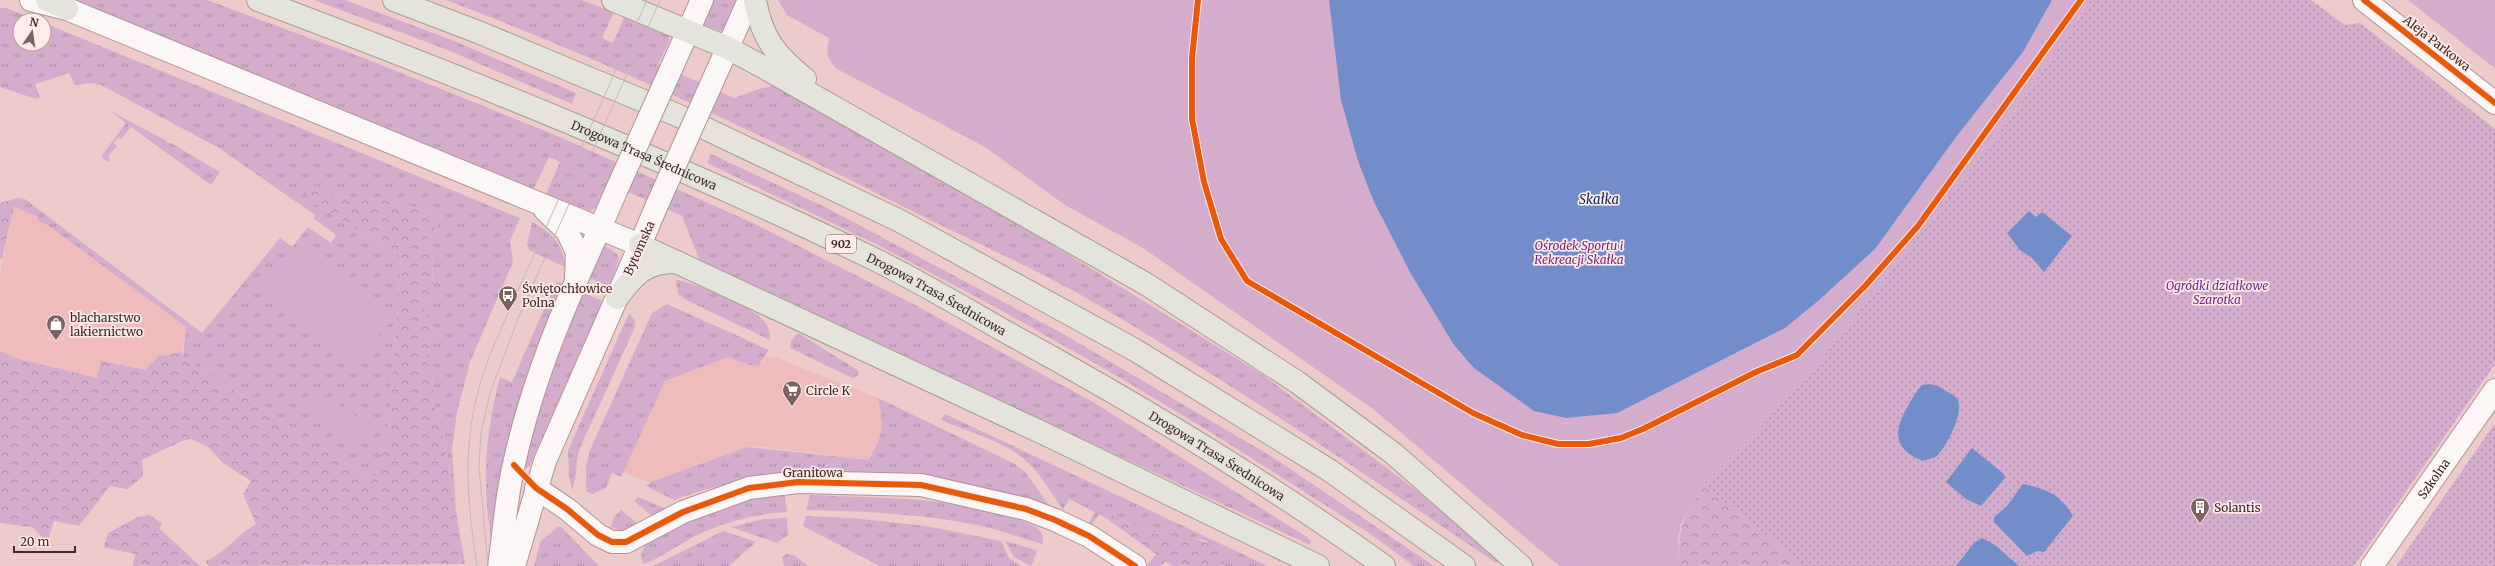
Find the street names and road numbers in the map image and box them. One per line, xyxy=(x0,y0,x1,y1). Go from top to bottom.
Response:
street label: Aleja Parkowa xyxy=(2400,11,2474,74)
street label: Drogowa Trasa Średnicowa xyxy=(569,117,720,193)
street label: Bytomska xyxy=(620,218,658,278)
road number: 902 xyxy=(826,235,856,253)
street label: Drogowa Trasa Średnicowa xyxy=(864,249,1010,338)
street label: Drogowa Trasa Średnicowa xyxy=(1147,408,1288,504)
street label: Szkolna xyxy=(2414,455,2453,501)
street label: Granitowa xyxy=(783,465,843,480)

